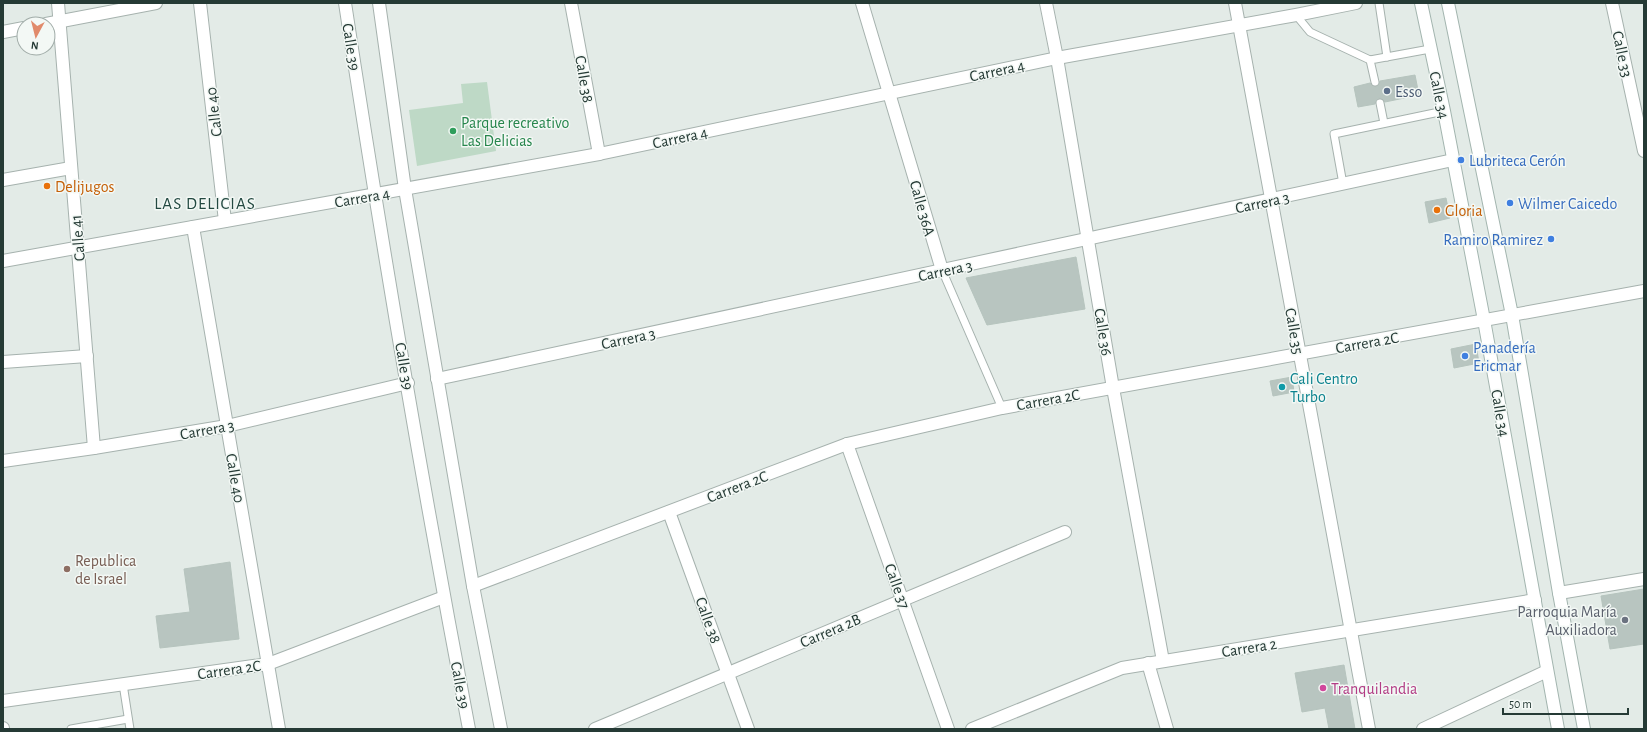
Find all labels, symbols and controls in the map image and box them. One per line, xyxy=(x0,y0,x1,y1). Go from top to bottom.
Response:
north arrow xyxy=(16,16,56,56)
street label: Calle 39 xyxy=(339,22,363,72)
street label: Calle 33 xyxy=(1609,30,1635,79)
text: N xyxy=(30,40,39,51)
street label: Calle 38 xyxy=(572,54,596,104)
street label: Carrera 4 xyxy=(968,57,1027,85)
street label: Calle 34 xyxy=(1426,70,1452,121)
place label: Esso xyxy=(1395,84,1423,100)
street label: Calle 40 xyxy=(203,86,225,138)
marker: Esso xyxy=(1382,86,1392,96)
place label: Parque recreativo Las Delicias xyxy=(461,115,570,149)
street label: Carrera 4 xyxy=(651,124,710,152)
marker: Parque recreativo Las Delicias xyxy=(448,126,458,136)
place label: Lubriteca Cerón xyxy=(1469,153,1566,169)
marker: Lubriteca Cerón xyxy=(1456,155,1466,165)
place label: Delijugos xyxy=(55,179,115,196)
street label: Calle 36A xyxy=(906,179,938,238)
marker: Delijugos xyxy=(42,181,52,191)
street label: Carrera 4 xyxy=(333,185,391,211)
street label: Carrera 3 xyxy=(1234,189,1291,217)
district label: LAS DELICIAS xyxy=(154,195,256,212)
place label: Wilmer Caicedo xyxy=(1518,196,1618,212)
marker: Wilmer Caicedo xyxy=(1505,198,1515,208)
place label: Gloria xyxy=(1445,203,1483,219)
marker: Gloria xyxy=(1432,205,1442,215)
street label: Calle 41 xyxy=(68,214,88,262)
place label: Ramiro Ramirez xyxy=(1443,232,1543,248)
marker: Ramiro Ramirez xyxy=(1546,234,1556,244)
street label: Carrera 3 xyxy=(917,257,974,285)
street label: Calle 36 xyxy=(1091,307,1115,357)
street label: Calle 35 xyxy=(1282,307,1306,356)
street label: Carrera 3 xyxy=(600,325,657,353)
street label: Carrera 2C xyxy=(1334,330,1400,356)
place label: Panadería Ericmar xyxy=(1473,340,1536,374)
street label: Calle 39 xyxy=(392,341,416,391)
marker: Panadería Ericmar xyxy=(1460,351,1470,361)
place label: Cali Centro Turbo xyxy=(1290,371,1358,405)
marker: Cali Centro Turbo xyxy=(1277,382,1287,392)
street label: Carrera 2C xyxy=(1015,387,1081,413)
street label: Calle 34 xyxy=(1488,388,1512,438)
street label: Carrera 3 xyxy=(179,417,236,443)
street label: Calle 40 xyxy=(223,452,247,504)
street label: Carrera 2C xyxy=(705,468,770,506)
place label: Republica de Israel xyxy=(75,553,136,587)
street label: Calle 37 xyxy=(882,562,913,611)
marker: Republica de Israel xyxy=(62,564,72,574)
street label: Calle 38 xyxy=(692,595,724,646)
place label: Parroquia María Auxiliadora xyxy=(1517,604,1617,638)
street label: Carrera 2B xyxy=(798,611,863,651)
marker: Parroquia María Auxiliadora xyxy=(1620,615,1630,625)
street label: Carrera 2 xyxy=(1220,636,1278,660)
street label: Carrera 2C xyxy=(196,658,262,682)
street label: Calle 39 xyxy=(448,660,472,710)
place label: Tranquilandia xyxy=(1331,681,1418,697)
marker: Tranquilandia xyxy=(1318,683,1328,693)
scale bar xyxy=(1503,690,1628,716)
text: 50 m xyxy=(1509,698,1532,710)

